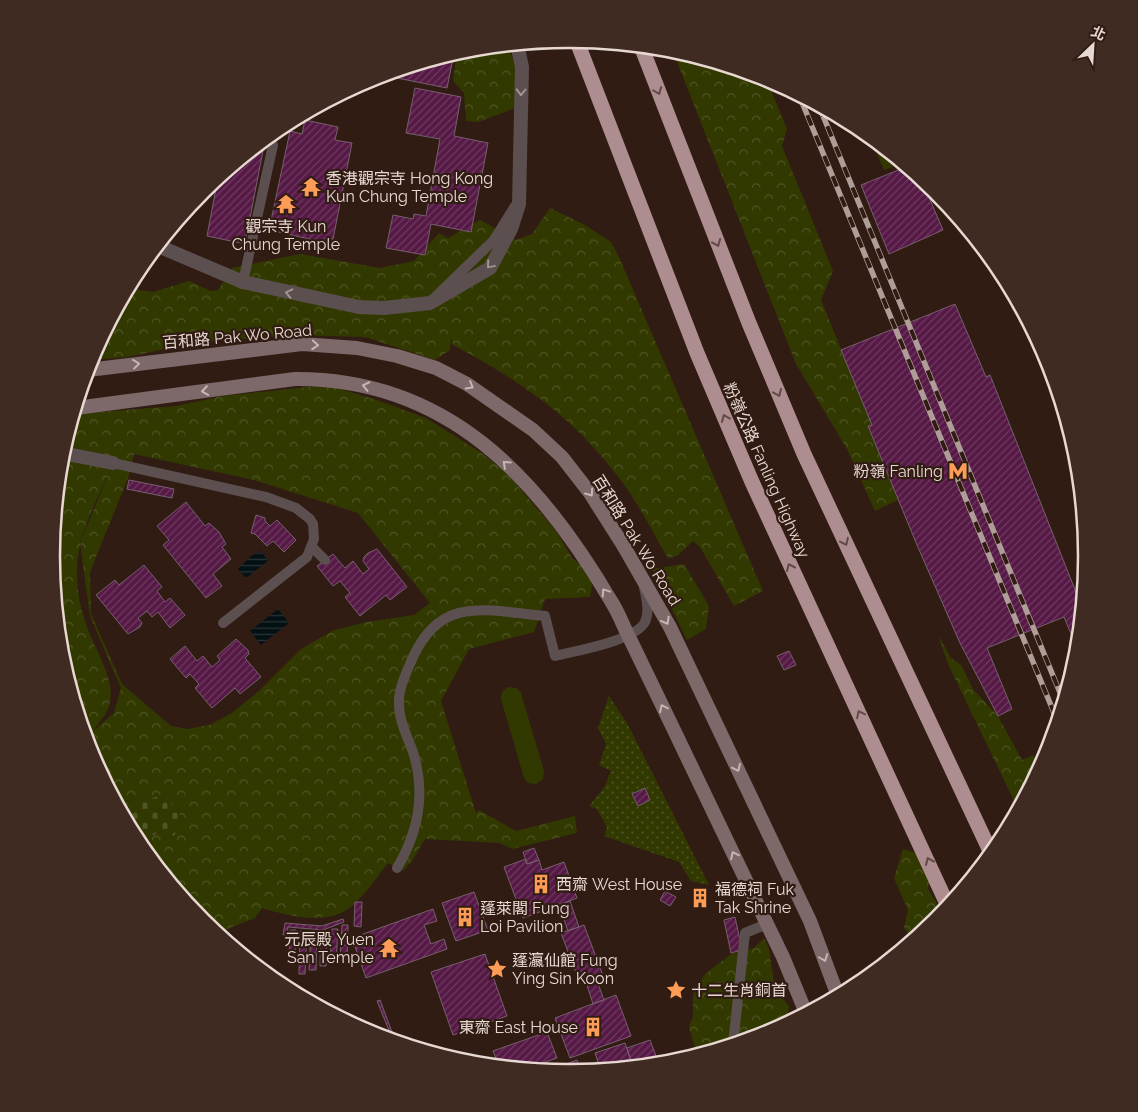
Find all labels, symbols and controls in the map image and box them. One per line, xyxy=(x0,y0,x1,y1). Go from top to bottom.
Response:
north arrow xyxy=(1068,20,1118,70)
text: 北 xyxy=(1089,23,1108,43)
one-way arrow xyxy=(652,86,662,95)
one-way arrow xyxy=(516,88,526,96)
place label: 香港觀宗寺 Hong Kong Kun Chung Temple xyxy=(326,169,493,206)
temple icon: 香港觀宗寺 Hong Kong Kun Chung Temple xyxy=(300,176,322,198)
temple icon: 觀宗寺 Kun Chung Temple xyxy=(275,193,297,215)
place label: 觀宗寺 Kun Chung Temple xyxy=(232,217,340,254)
one-way arrow xyxy=(712,238,722,246)
one-way arrow xyxy=(487,259,496,268)
one-way arrow xyxy=(284,288,293,299)
street label: 百和路 Pak Wo Road xyxy=(161,320,313,353)
one-way arrow xyxy=(311,340,319,351)
one-way arrow xyxy=(132,359,140,370)
one-way arrow xyxy=(465,380,474,390)
street label: 粉嶺公路 Fanling Highway xyxy=(719,380,814,561)
one-way arrow xyxy=(362,381,371,391)
one-way arrow xyxy=(201,386,209,396)
one-way arrow xyxy=(772,388,783,397)
one-way arrow xyxy=(720,414,731,423)
metro station icon: 粉嶺 Fanling xyxy=(947,460,969,482)
one-way arrow xyxy=(502,461,511,470)
place label: 粉嶺 Fanling xyxy=(853,462,943,481)
street label: 百和路 Pak Wo Road xyxy=(589,471,684,609)
one-way arrow xyxy=(584,488,593,497)
one-way arrow xyxy=(838,536,848,545)
one-way arrow xyxy=(786,563,797,572)
one-way arrow xyxy=(602,588,611,597)
one-way arrow xyxy=(660,616,670,625)
one-way arrow xyxy=(659,705,669,714)
one-way arrow xyxy=(857,710,867,719)
one-way arrow xyxy=(731,762,741,771)
one-way arrow xyxy=(730,851,740,860)
one-way arrow xyxy=(924,857,935,866)
building icon: 西齋 West House xyxy=(530,873,552,895)
place label: 西齋 West House xyxy=(556,875,682,894)
place label: 福德祠 Fuk Tak Shrine xyxy=(715,880,794,917)
building icon: 福德祠 Fuk Tak Shrine xyxy=(689,887,711,909)
place label: 蓬萊閣 Fung Loi Pavilion xyxy=(480,899,570,936)
building icon: 蓬萊閣 Fung Loi Pavilion xyxy=(454,906,476,928)
place label: 元辰殿 Yuen San Temple xyxy=(284,930,374,967)
temple icon: 元辰殿 Yuen San Temple xyxy=(378,937,400,959)
place label: 蓬瀛仙館 Fung Ying Sin Koon xyxy=(512,951,618,988)
one-way arrow xyxy=(818,953,828,962)
place icon: 蓬瀛仙館 Fung Ying Sin Koon xyxy=(486,958,508,980)
place icon: 十二生肖銅首 xyxy=(665,979,687,1001)
place label: 十二生肖銅首 xyxy=(691,981,787,1000)
building icon: 東齋 East House xyxy=(582,1016,604,1038)
place label: 東齋 East House xyxy=(459,1018,578,1037)

